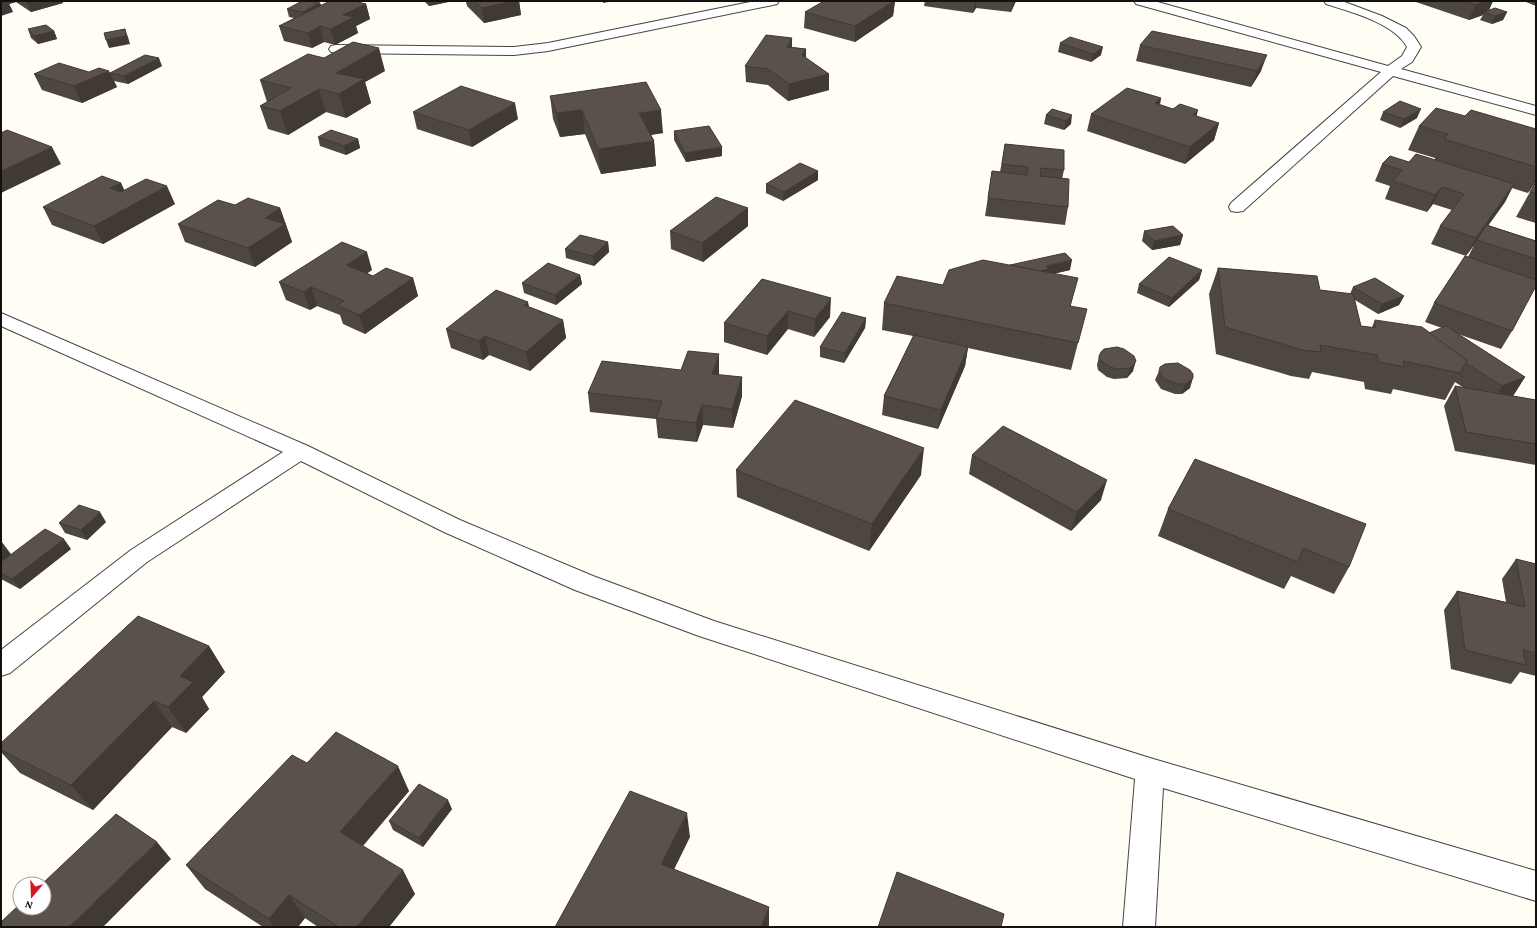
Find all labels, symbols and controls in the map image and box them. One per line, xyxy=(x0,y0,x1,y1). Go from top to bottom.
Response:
north arrow xyxy=(12,876,52,916)
text: N xyxy=(23,898,34,912)

